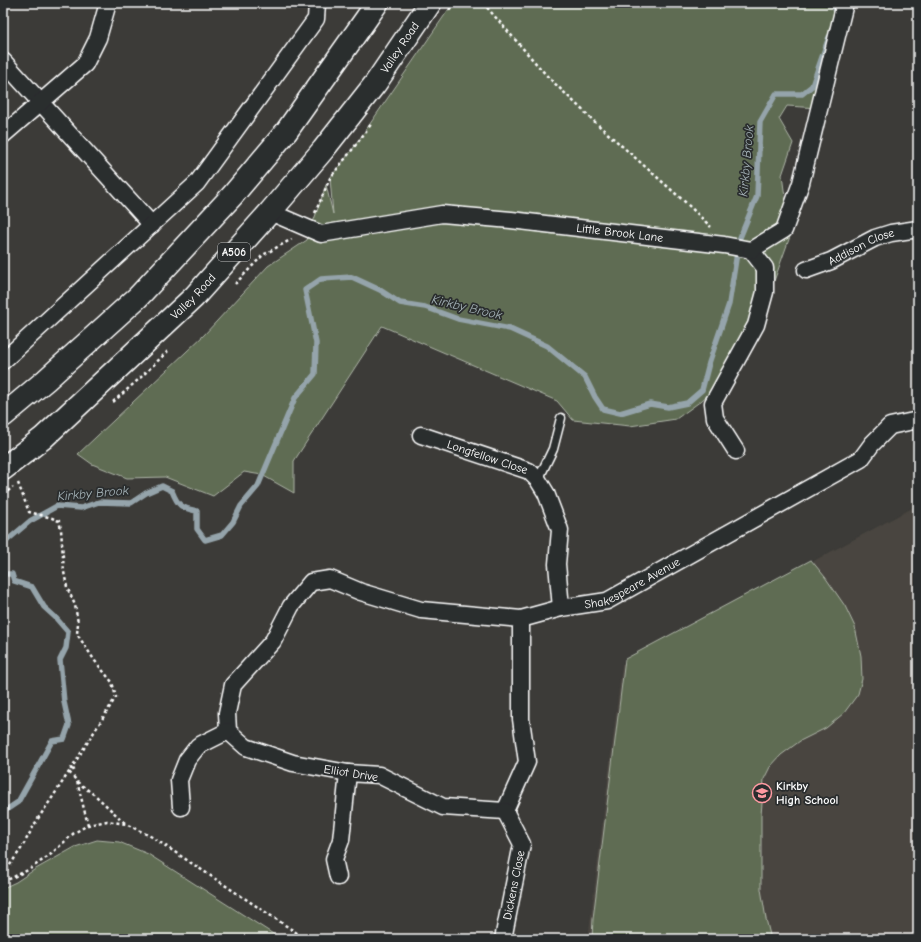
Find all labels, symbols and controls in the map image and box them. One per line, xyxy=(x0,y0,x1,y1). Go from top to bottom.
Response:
street label: Valley Road xyxy=(378,19,422,76)
water label: Kirkby Brook xyxy=(735,124,757,197)
street label: Little Brook Lane xyxy=(576,221,664,245)
street label: Addison Close xyxy=(826,225,896,268)
road number: A506 xyxy=(218,243,250,261)
street label: Valley Road xyxy=(168,271,219,322)
water label: Kirkby Brook xyxy=(430,292,504,323)
street label: Longfellow Close xyxy=(445,437,530,477)
water label: Kirkby Brook xyxy=(57,482,130,504)
street label: Shakespeare Avenue xyxy=(583,555,683,611)
street label: Elliot Drive xyxy=(323,762,379,784)
place label: Kirkby High School xyxy=(776,779,838,807)
school or university icon: Kirkby High School xyxy=(751,782,773,804)
street label: Dickens Close xyxy=(500,849,528,921)

